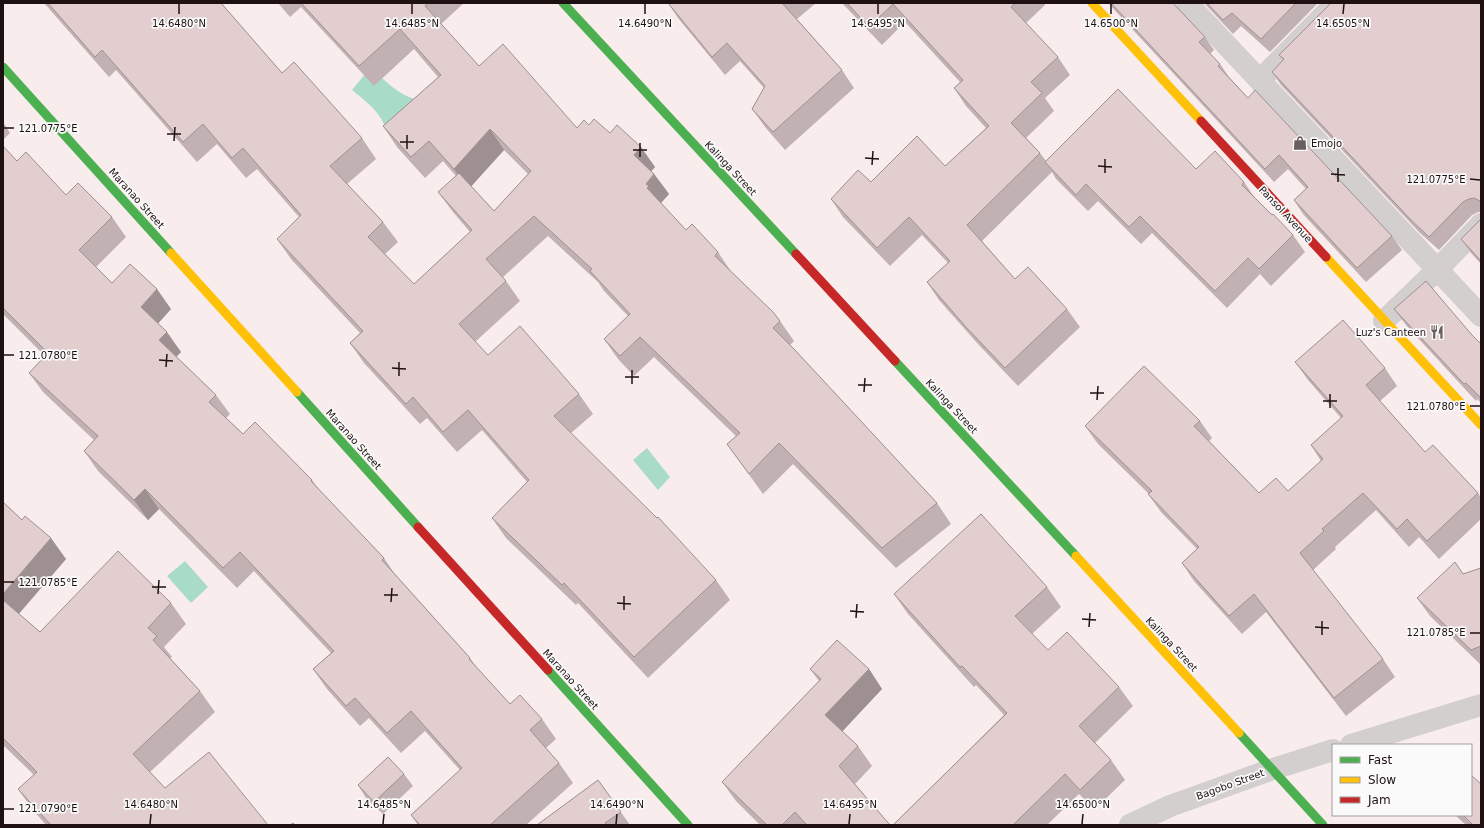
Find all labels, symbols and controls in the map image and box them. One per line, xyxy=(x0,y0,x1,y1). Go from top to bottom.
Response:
text: 14.6480°N xyxy=(152,18,206,29)
text: 14.6485°N xyxy=(385,18,439,29)
text: 14.6490°N xyxy=(618,18,672,29)
text: 14.6495°N xyxy=(851,18,905,29)
text: 14.6500°N xyxy=(1084,18,1138,29)
text: 14.6505°N xyxy=(1316,18,1370,29)
text: 121.0775°E xyxy=(18,123,78,134)
shop icon: Emojo xyxy=(1292,135,1308,151)
place label: Emojo xyxy=(1311,138,1342,149)
street label: Kalinga Street xyxy=(703,139,759,198)
street label: Maranao Street xyxy=(107,166,167,231)
text: 121.0775°E xyxy=(1406,174,1466,185)
street label: Pansol Avenue xyxy=(1257,184,1314,245)
restaurant icon: Luz's Canteen xyxy=(1429,324,1445,340)
place label: Luz's Canteen xyxy=(1356,327,1426,338)
text: 121.0780°E xyxy=(18,350,78,361)
street label: Kalinga Street xyxy=(924,377,980,436)
text: 121.0780°E xyxy=(1406,401,1466,412)
street label: Maranao Street xyxy=(324,407,384,472)
text: 121.0785°E xyxy=(18,577,78,588)
street label: Kalinga Street xyxy=(1144,615,1200,674)
text: 121.0785°E xyxy=(1406,627,1466,638)
street label: Maranao Street xyxy=(541,647,601,712)
legend xyxy=(1332,744,1472,816)
text: Fast xyxy=(1368,753,1392,767)
street label: Bagobo Street xyxy=(1195,767,1266,802)
text: Slow xyxy=(1368,773,1396,787)
text: Jam xyxy=(1367,793,1391,807)
text: 14.6480°N xyxy=(124,799,178,810)
text: 14.6485°N xyxy=(357,799,411,810)
text: 14.6490°N xyxy=(590,799,644,810)
text: 14.6495°N xyxy=(823,799,877,810)
text: 14.6500°N xyxy=(1056,799,1110,810)
text: 121.0790°E xyxy=(18,803,78,814)

